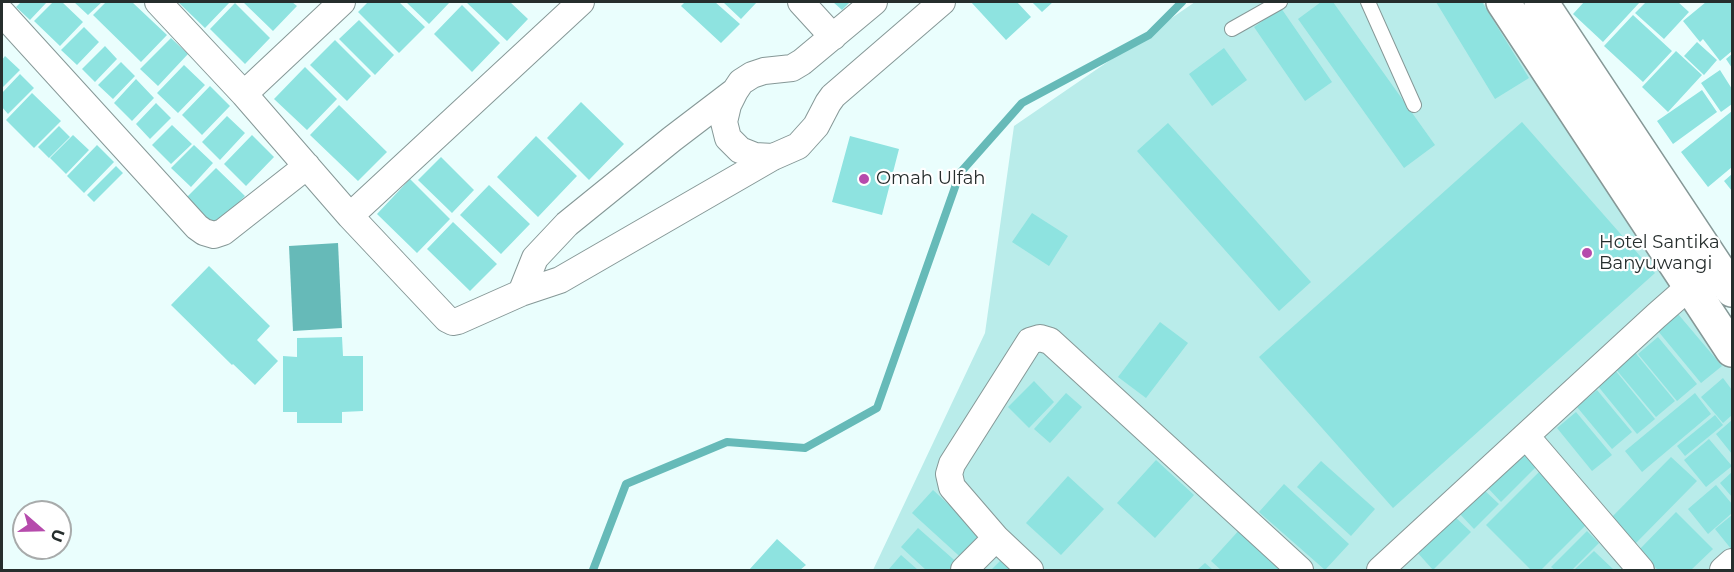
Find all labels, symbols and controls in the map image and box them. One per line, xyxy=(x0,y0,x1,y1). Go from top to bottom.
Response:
place label: Omah Ulfah xyxy=(876,168,986,190)
marker: Omah Ulfah xyxy=(857,172,871,186)
place label: Hotel Santika Banyuwangi xyxy=(1599,232,1720,274)
marker: Hotel Santika Banyuwangi xyxy=(1580,246,1594,260)
north arrow xyxy=(12,500,72,560)
text: U xyxy=(46,526,69,545)

